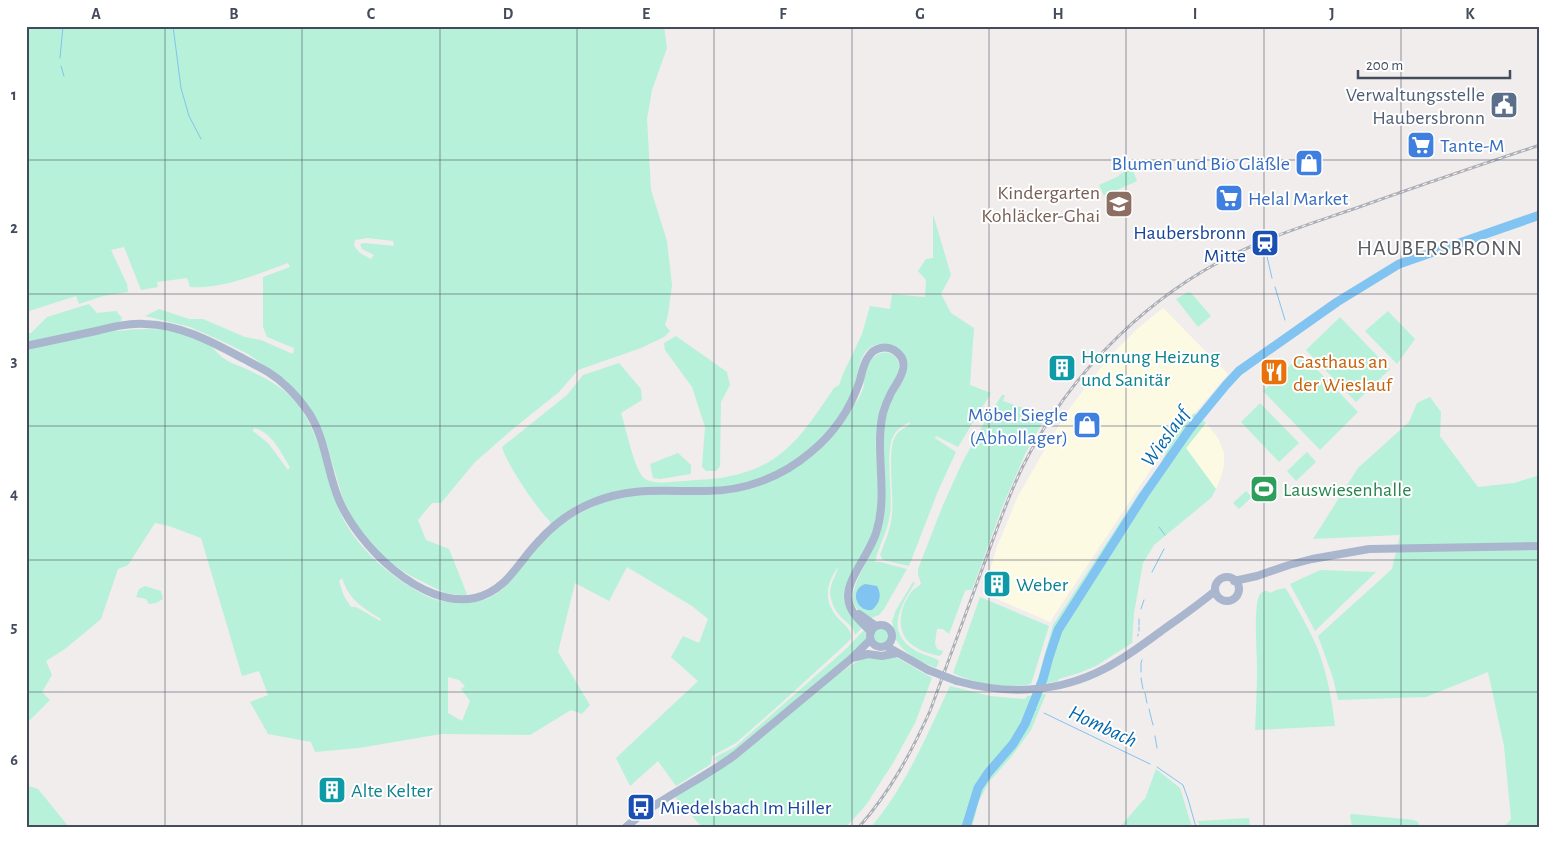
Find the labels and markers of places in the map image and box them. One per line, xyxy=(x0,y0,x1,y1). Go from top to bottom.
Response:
place label: Verwaltungsstelle Haubersbronn xyxy=(1346,85,1485,128)
public building icon: Verwaltungsstelle Haubersbronn xyxy=(1489,90,1519,120)
supermarket icon: Tante-M xyxy=(1406,130,1436,160)
place label: Tante-M xyxy=(1440,136,1504,156)
shop icon: Blumen und Bio Gläßle xyxy=(1294,148,1324,178)
place label: Blumen und Bio Gläßle xyxy=(1112,154,1290,174)
place label: Kindergarten Kohläcker-Ghai xyxy=(981,183,1100,226)
supermarket icon: Helal Market xyxy=(1214,183,1244,213)
school or university icon: Kindergarten Kohläcker-Ghai xyxy=(1104,189,1134,219)
place label: Helal Market xyxy=(1248,189,1349,209)
place label: Haubersbronn Mitte xyxy=(1133,223,1246,266)
station icon: Haubersbronn Mitte xyxy=(1250,228,1280,258)
place label: Hornung Heizung und Sanitär xyxy=(1081,347,1220,390)
place label: Gasthaus an der Wieslauf xyxy=(1293,352,1393,395)
building icon: Hornung Heizung und Sanitär xyxy=(1047,353,1077,383)
restaurant icon: Gasthaus an der Wieslauf xyxy=(1259,357,1289,387)
place label: Möbel Siegle (Abhollager) xyxy=(968,405,1068,448)
shop icon: Möbel Siegle (Abhollager) xyxy=(1072,410,1102,440)
sports icon: Lauswiesenhalle xyxy=(1249,474,1279,504)
place label: Lauswiesenhalle xyxy=(1283,480,1411,500)
building icon: Weber xyxy=(982,569,1012,599)
place label: Weber xyxy=(1016,575,1069,595)
building icon: Alte Kelter xyxy=(317,775,347,805)
place label: Alte Kelter xyxy=(351,781,433,801)
bus stop icon: Miedelsbach Im Hiller xyxy=(626,792,656,822)
place label: Miedelsbach Im Hiller xyxy=(660,798,832,818)

